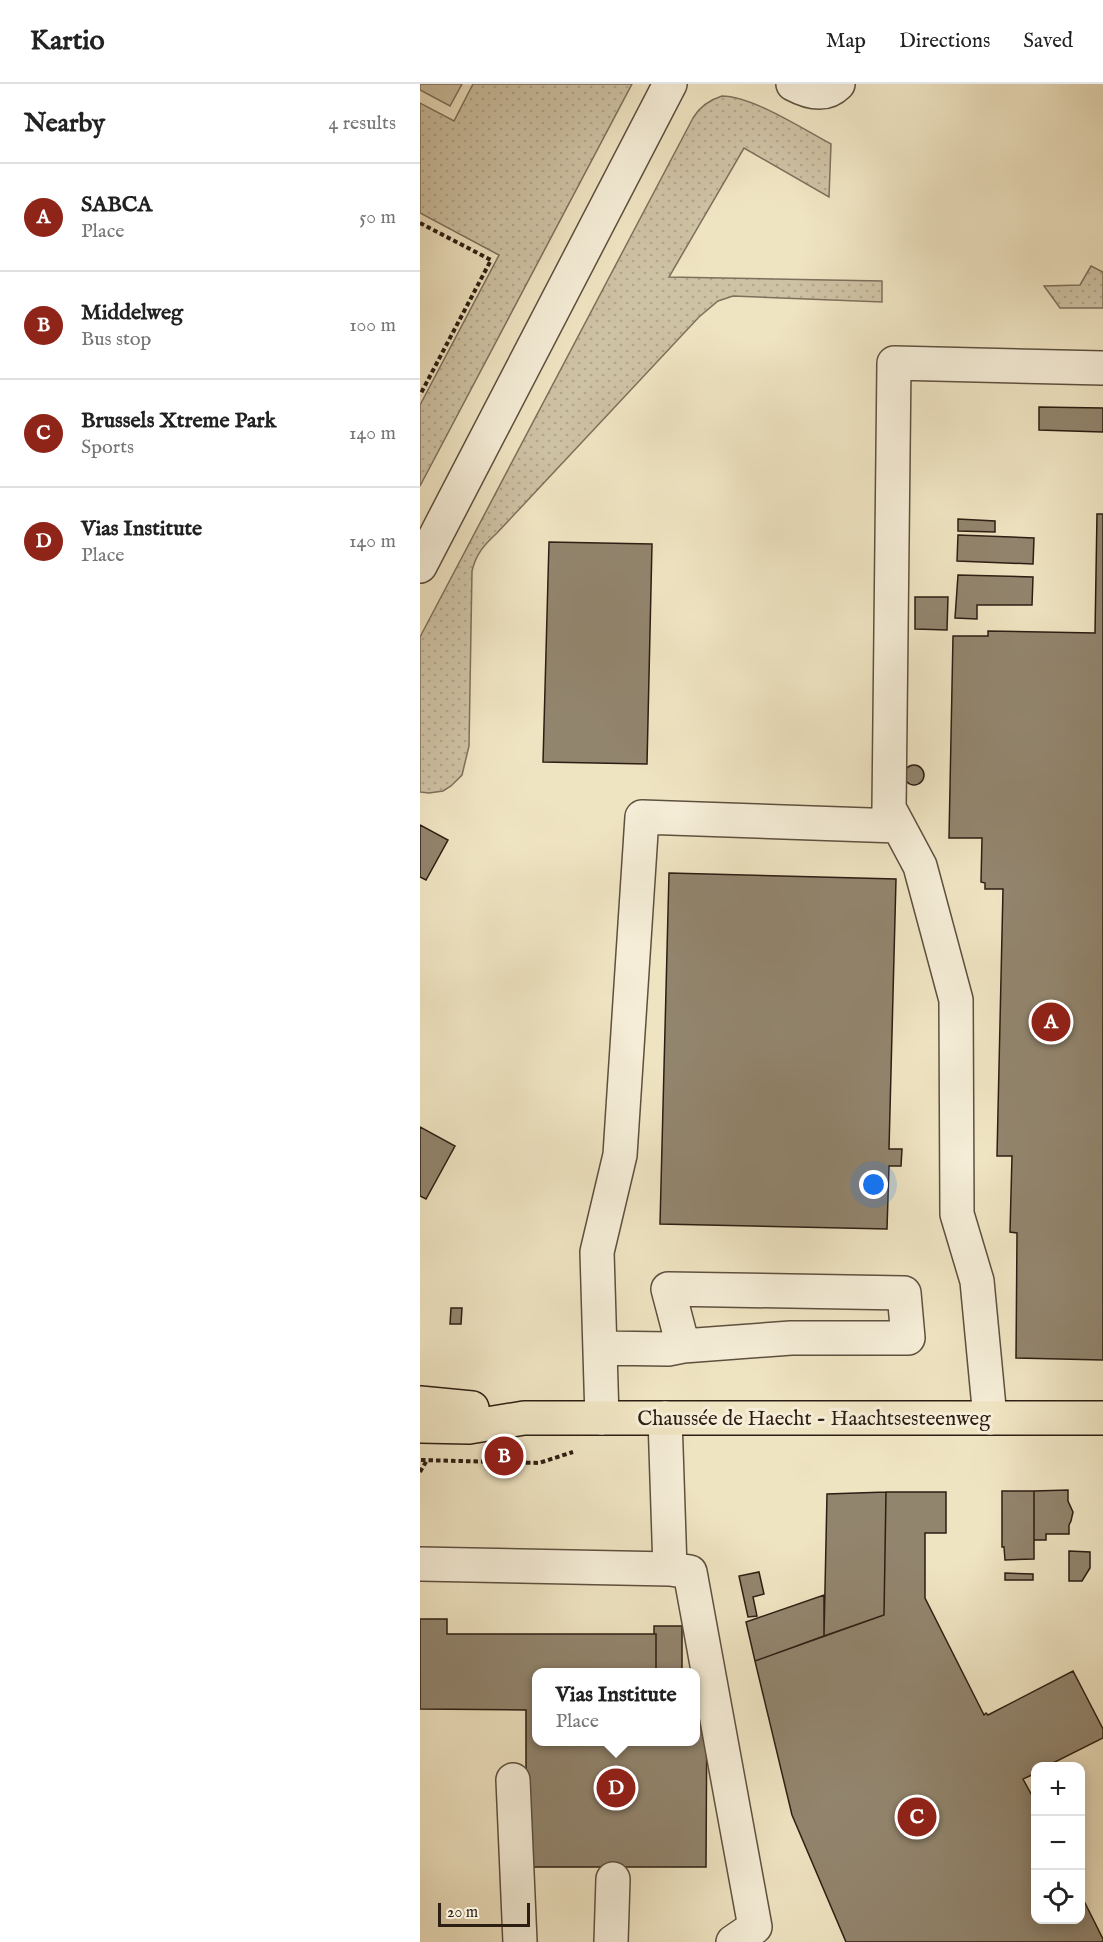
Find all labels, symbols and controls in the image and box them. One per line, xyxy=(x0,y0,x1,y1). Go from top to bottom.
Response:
text: Kartio xyxy=(30,24,105,59)
text: Map xyxy=(826,28,866,55)
text: Directions xyxy=(899,28,990,55)
text: Saved xyxy=(1023,28,1073,55)
text: Nearby xyxy=(24,107,105,140)
text: 4 results xyxy=(329,111,396,136)
text: SABCA xyxy=(81,191,152,219)
text: A xyxy=(37,205,50,230)
text: 50 m xyxy=(359,205,396,230)
text: Place xyxy=(81,219,124,244)
text: Middelweg xyxy=(81,299,183,327)
text: B xyxy=(37,313,50,338)
text: 100 m xyxy=(349,313,396,338)
text: Bus stop xyxy=(81,327,151,352)
text: Brussels Xtreme Park xyxy=(81,407,276,435)
text: C xyxy=(36,421,51,446)
text: 140 m xyxy=(349,421,396,446)
text: Sports xyxy=(81,435,134,460)
text: Vias Institute xyxy=(81,515,202,543)
text: D xyxy=(35,529,52,554)
text: 140 m xyxy=(349,529,396,554)
text: Place xyxy=(81,543,124,568)
pin: A xyxy=(1032,1000,1070,1044)
your location xyxy=(859,1170,888,1199)
street label: Chaussée de Haecht - Haachtsesteenweg xyxy=(637,1406,991,1433)
pin: B xyxy=(484,1434,524,1478)
popup xyxy=(532,1668,700,1746)
text: Vias Institute xyxy=(555,1681,677,1709)
text: Place xyxy=(555,1709,599,1734)
map controls xyxy=(1031,1762,1085,1924)
button: + xyxy=(1031,1762,1085,1816)
pin: D xyxy=(596,1766,636,1810)
pin: C xyxy=(898,1794,936,1840)
button: − xyxy=(1031,1816,1085,1870)
button: locate xyxy=(1031,1870,1085,1924)
scale bar xyxy=(438,1900,530,1928)
text: 20 m xyxy=(447,1903,478,1923)

